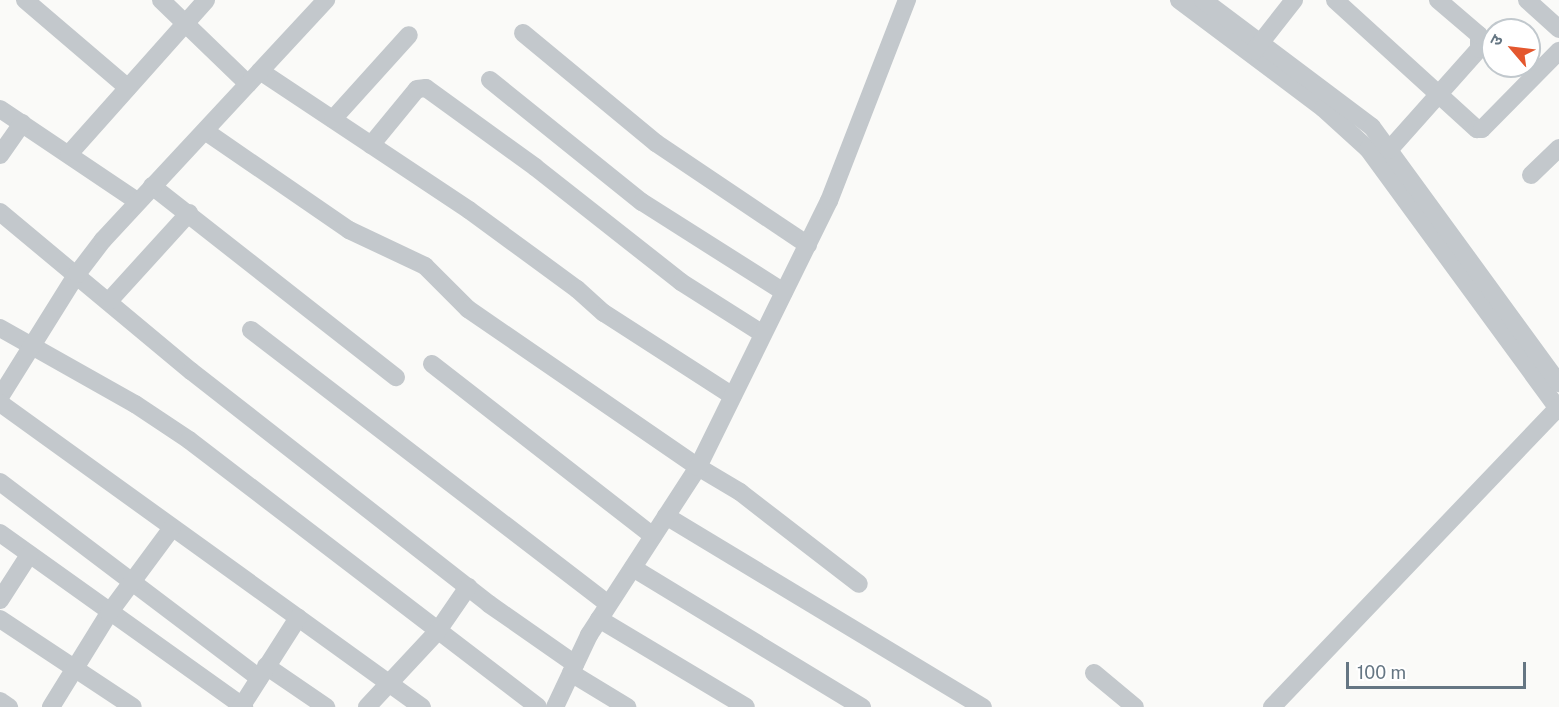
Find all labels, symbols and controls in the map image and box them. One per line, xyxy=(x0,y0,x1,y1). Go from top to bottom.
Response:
north arrow xyxy=(1481,18,1541,78)
text: उ xyxy=(1486,32,1507,49)
scale bar xyxy=(1349,650,1529,688)
text: 100 m xyxy=(1357,662,1406,683)

